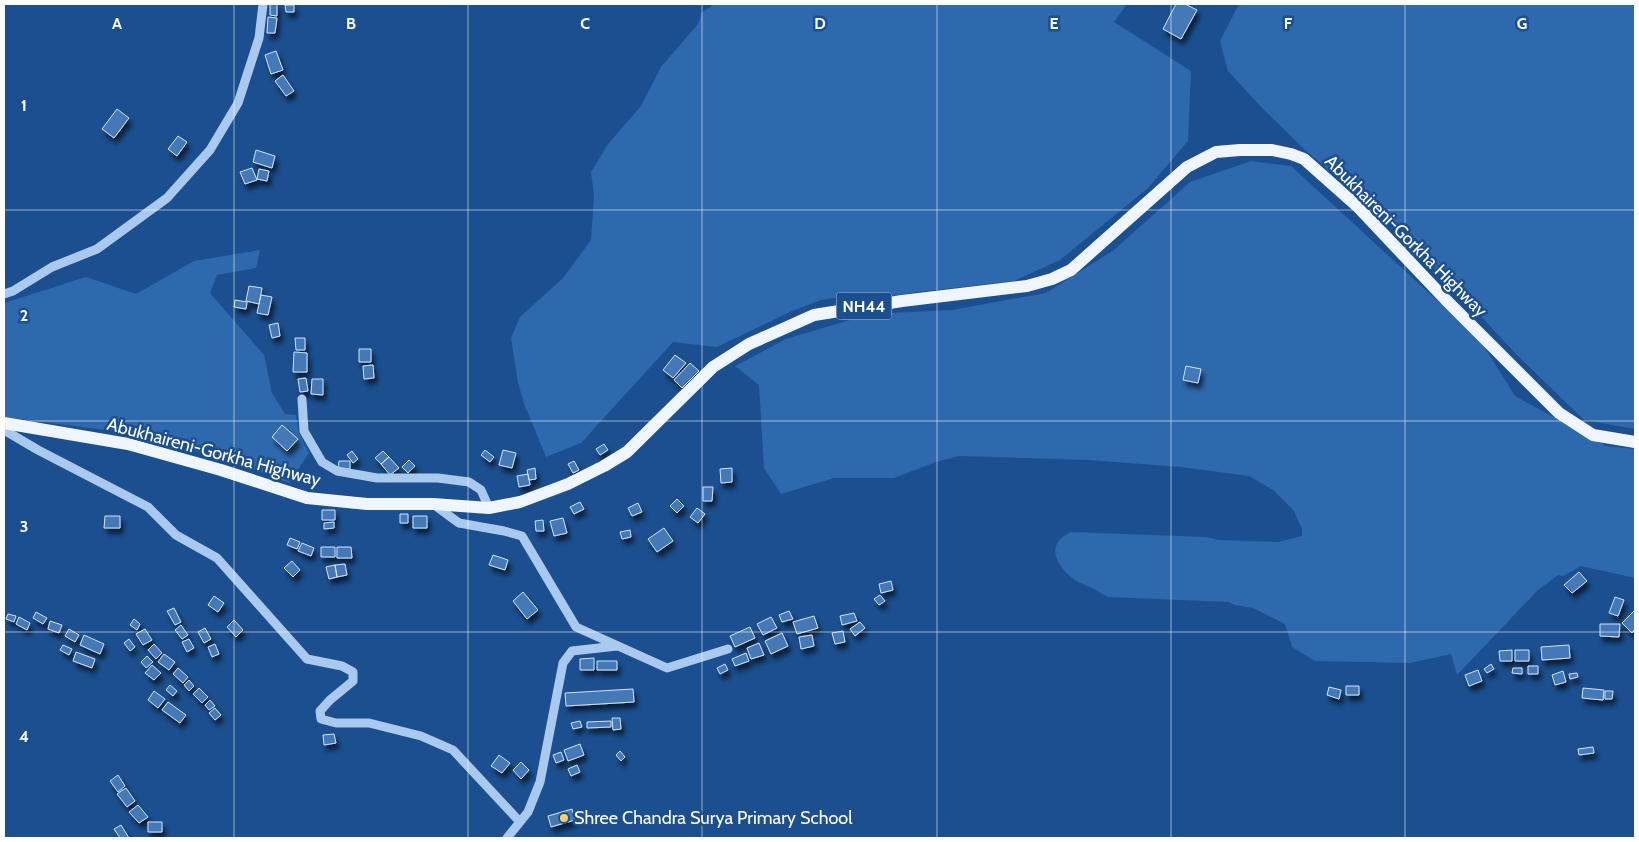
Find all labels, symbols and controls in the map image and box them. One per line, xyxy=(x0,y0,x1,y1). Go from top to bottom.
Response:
text: A xyxy=(112,14,122,33)
text: B xyxy=(346,14,356,33)
text: C xyxy=(580,14,590,33)
text: D xyxy=(814,14,826,33)
text: E xyxy=(1049,14,1059,33)
text: F xyxy=(1284,14,1293,33)
text: G xyxy=(1517,14,1527,33)
text: 1 xyxy=(21,96,27,115)
street label: Abukhaireni-Gorkha Highway xyxy=(1320,150,1492,322)
road number: NH44 xyxy=(836,292,892,320)
text: 2 xyxy=(20,306,28,325)
street label: Abukhaireni-Gorkha Highway xyxy=(105,413,323,491)
text: 3 xyxy=(20,517,28,536)
text: 4 xyxy=(19,727,29,746)
place label: Shree Chandra Surya Primary School xyxy=(574,807,853,829)
marker: Shree Chandra Surya Primary School xyxy=(558,812,570,824)

